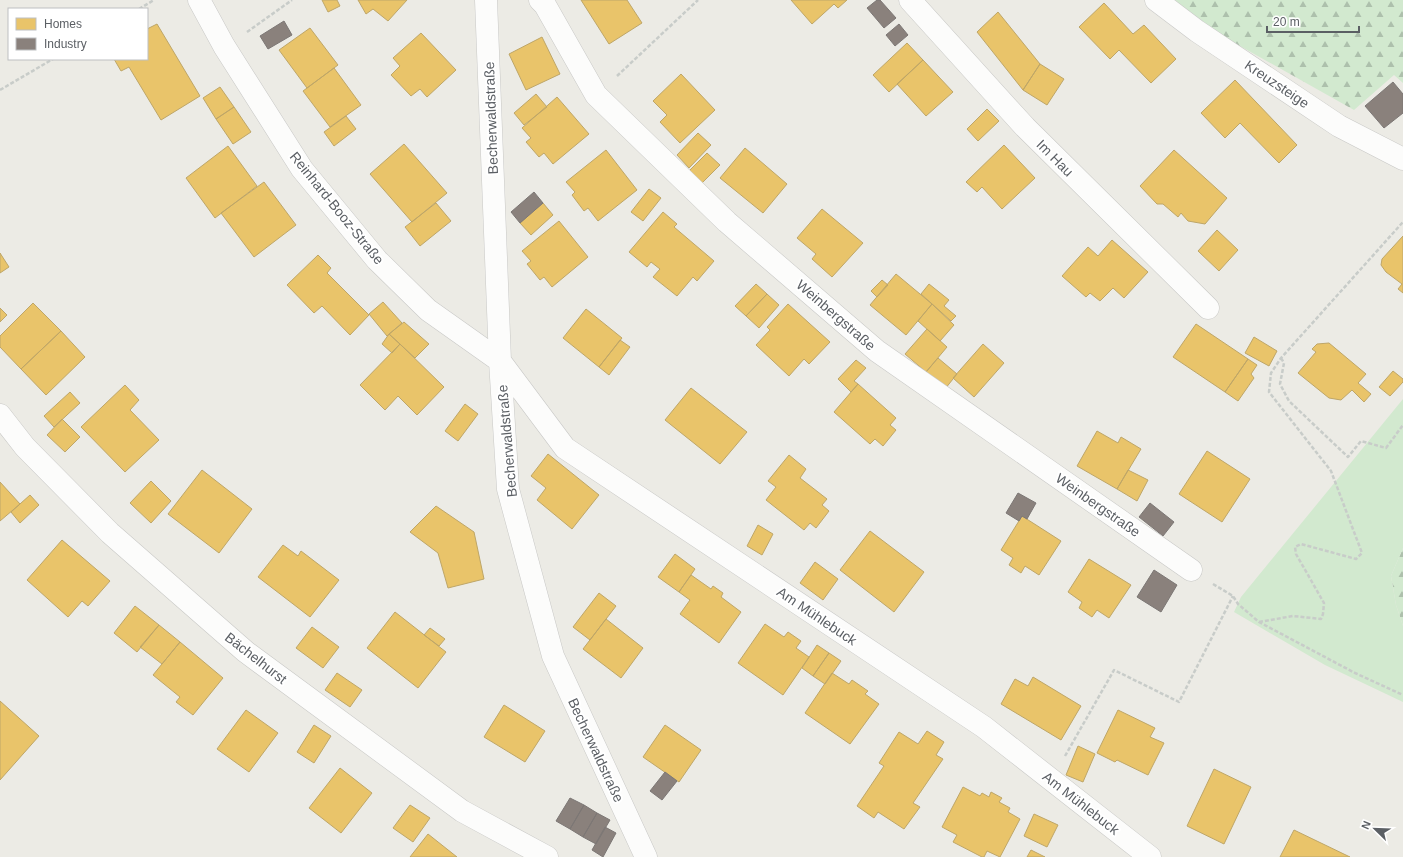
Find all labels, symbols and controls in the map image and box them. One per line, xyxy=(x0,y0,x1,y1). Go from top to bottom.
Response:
legend xyxy=(8,8,148,60)
scale bar xyxy=(1267,8,1359,34)
text: 20 m xyxy=(1273,15,1300,29)
text: Homes xyxy=(44,17,82,31)
text: Industry xyxy=(44,37,87,51)
street label: Kreuzsteige xyxy=(1242,57,1312,111)
street label: Becherwaldstraße xyxy=(481,61,501,175)
street label: Im Hau xyxy=(1033,136,1077,180)
street label: Reinhard-Booz-Straße xyxy=(287,149,387,268)
street label: Weinbergstraße xyxy=(793,276,879,354)
street label: Becherwaldstraße xyxy=(494,384,520,498)
street label: Weinbergstraße xyxy=(1053,470,1143,540)
street label: Am Mühlebuck xyxy=(774,583,861,649)
street label: Bächelhurst xyxy=(222,629,290,687)
street label: Becherwaldstraße xyxy=(565,695,627,805)
street label: Am Mühlebuck xyxy=(1040,768,1123,838)
north arrow xyxy=(1355,809,1395,849)
text: N xyxy=(1359,819,1373,831)

